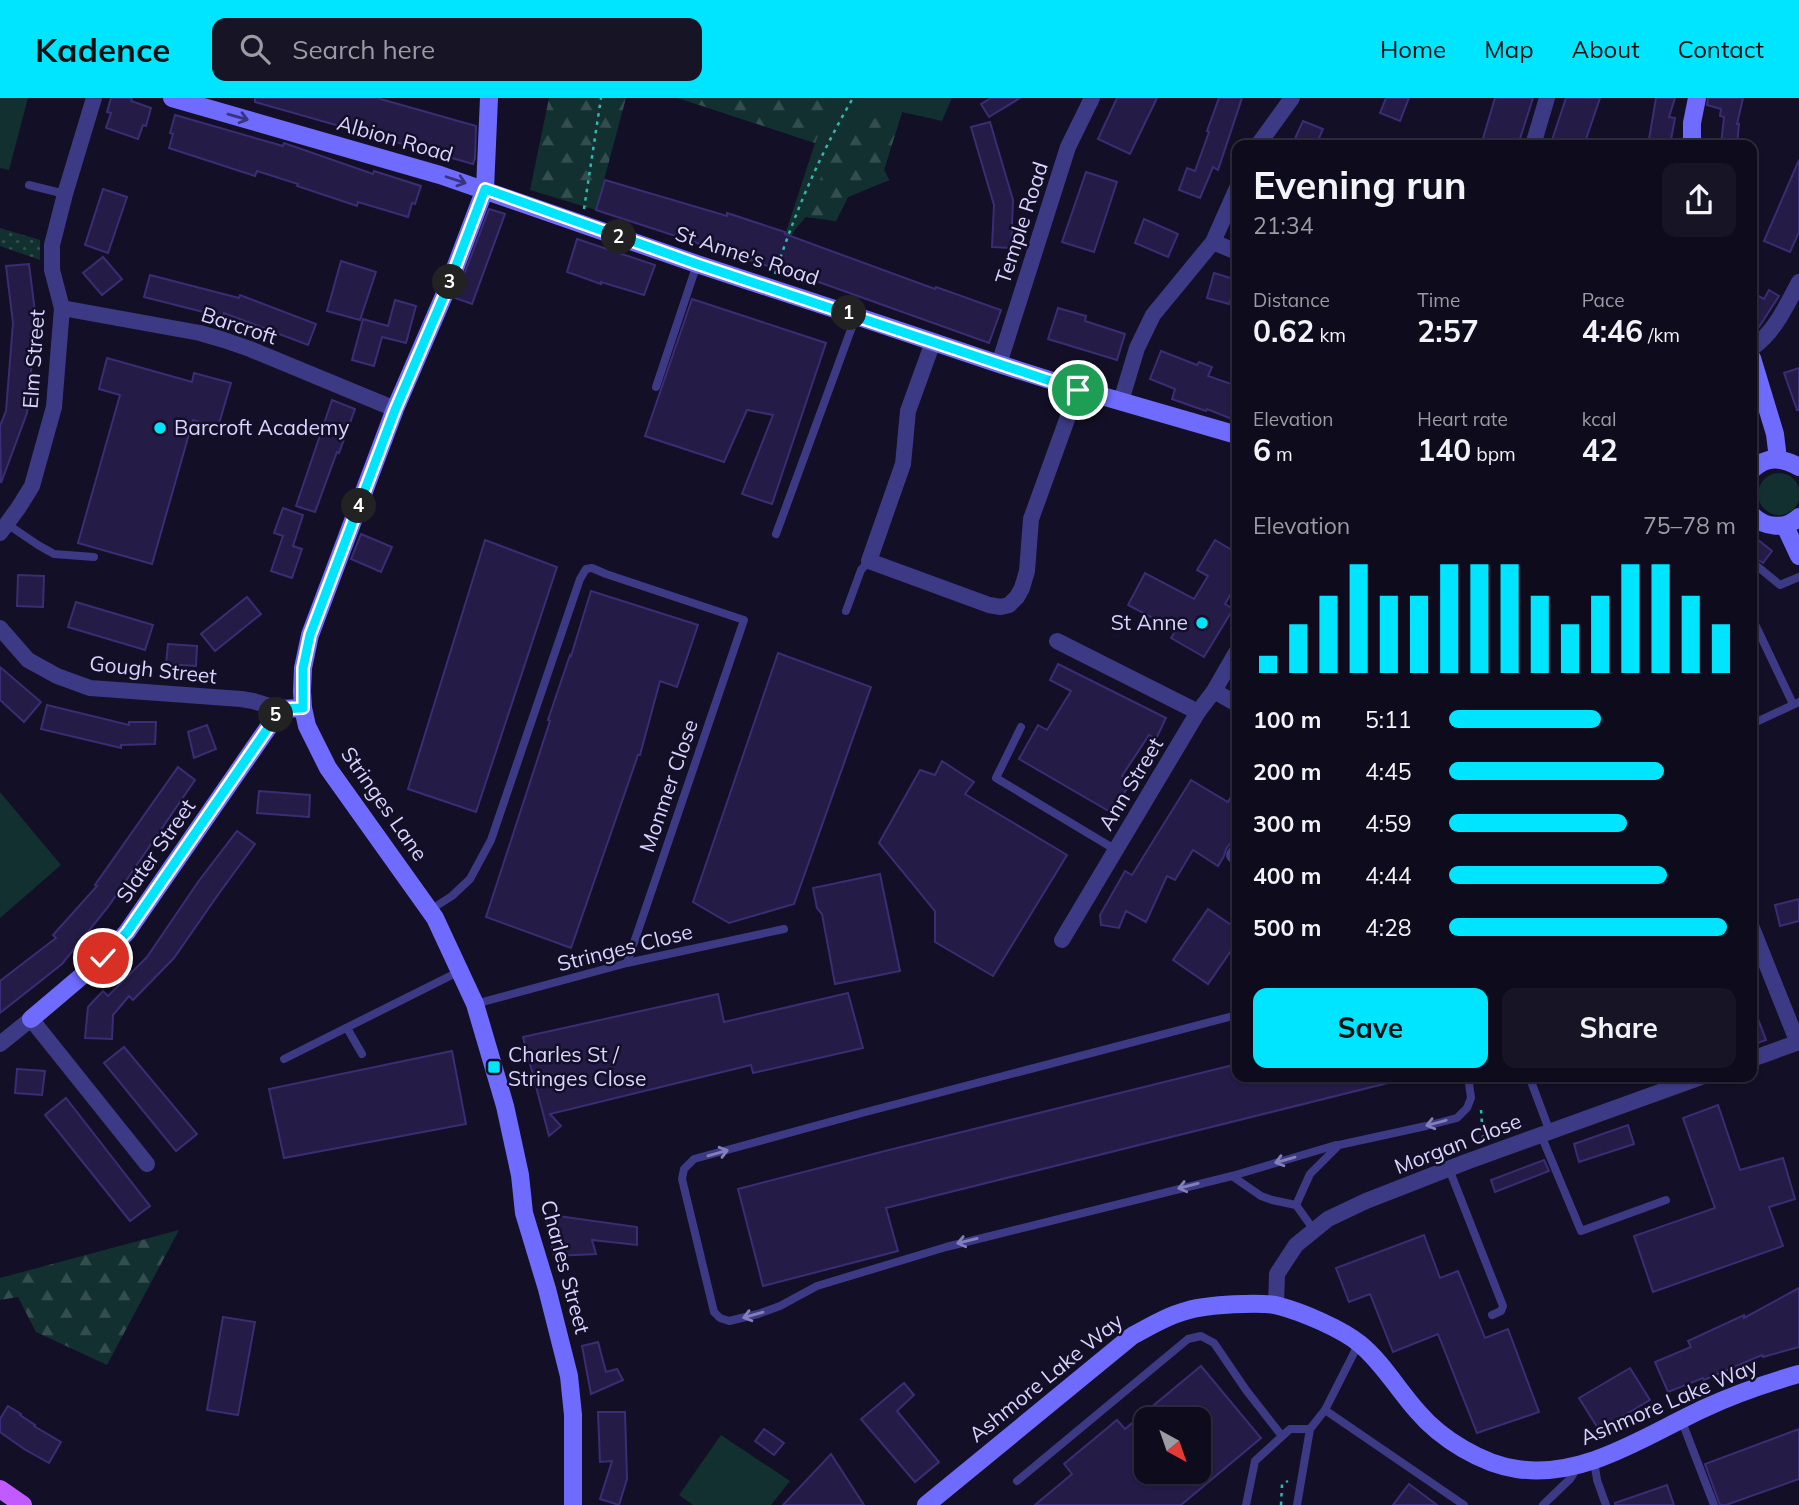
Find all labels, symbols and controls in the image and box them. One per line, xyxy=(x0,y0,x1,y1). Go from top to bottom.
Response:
search box xyxy=(212,18,702,81)
text: Kadence xyxy=(35,29,170,70)
icon: search xyxy=(236,30,274,68)
text: Search here xyxy=(292,33,435,66)
text: Home xyxy=(1380,34,1446,64)
text: Map xyxy=(1484,34,1534,64)
text: About xyxy=(1572,34,1640,64)
text: Contact xyxy=(1678,34,1764,64)
street label: Albion Road xyxy=(334,109,456,167)
one-way arrow xyxy=(226,111,248,124)
street label: Temple Road xyxy=(989,158,1053,287)
text: Evening run xyxy=(1253,161,1467,209)
button: share xyxy=(1662,163,1736,237)
one-way arrow xyxy=(445,174,467,187)
text: 21:34 xyxy=(1253,211,1313,240)
pin: 2 xyxy=(602,220,636,254)
street label: St Anne's Road xyxy=(672,220,822,290)
text: 2 xyxy=(613,224,624,248)
pin: 3 xyxy=(433,264,468,300)
text: 3 xyxy=(444,269,455,293)
text: Distance xyxy=(1253,288,1330,312)
text: Time xyxy=(1417,288,1460,312)
text: Pace xyxy=(1582,288,1625,312)
pin: 1 xyxy=(832,296,866,330)
text: 1 xyxy=(843,300,854,324)
street label: Barcroft xyxy=(198,301,280,349)
street label: Elm Street xyxy=(17,308,49,409)
text: 0.62 xyxy=(1253,312,1314,350)
text: 2:57 xyxy=(1417,312,1479,350)
text: 4:46 xyxy=(1582,312,1643,350)
text: km xyxy=(1314,323,1346,347)
text: /km xyxy=(1643,323,1680,347)
pin xyxy=(1048,360,1108,420)
icon: arrive xyxy=(1059,371,1097,409)
text: Elevation xyxy=(1253,407,1333,431)
text: Heart rate xyxy=(1417,407,1508,431)
text: kcal xyxy=(1582,407,1616,431)
place label: Barcroft Academy xyxy=(174,414,349,440)
marker: Barcroft Academy xyxy=(152,420,168,436)
text: 6 xyxy=(1253,431,1271,469)
text: 140 xyxy=(1417,431,1471,469)
text: 42 xyxy=(1582,431,1618,469)
text: m xyxy=(1271,442,1293,466)
text: bpm xyxy=(1471,442,1516,466)
pin: 4 xyxy=(342,488,376,524)
text: 4 xyxy=(353,493,364,517)
text: Elevation xyxy=(1253,511,1350,540)
text: 75–78 m xyxy=(1643,511,1736,540)
place label: St Anne xyxy=(1111,609,1188,635)
marker: St Anne xyxy=(1194,615,1210,631)
street label: Gough Street xyxy=(88,649,218,689)
pin: 5 xyxy=(258,698,294,732)
text: 5 xyxy=(270,702,281,726)
text: 100 m xyxy=(1253,705,1321,734)
text: 5:11 xyxy=(1365,705,1412,734)
street label: Monmer Close xyxy=(633,716,703,855)
street label: Ann Street xyxy=(1092,732,1168,835)
street label: Stringes Lane xyxy=(336,741,434,865)
text: 200 m xyxy=(1253,757,1321,786)
text: 4:45 xyxy=(1365,757,1412,786)
street label: Slater Street xyxy=(110,794,200,907)
text: 300 m xyxy=(1253,809,1321,838)
text: 4:59 xyxy=(1365,809,1412,838)
text: 400 m xyxy=(1253,861,1321,890)
text: 4:44 xyxy=(1365,861,1412,890)
text: 500 m xyxy=(1253,913,1321,942)
text: 4:28 xyxy=(1365,913,1412,942)
street label: Stringes Close xyxy=(554,918,695,976)
pin xyxy=(73,928,133,988)
icon: check xyxy=(84,939,122,977)
button: Save xyxy=(1253,988,1488,1068)
button: Share xyxy=(1502,988,1736,1068)
place label: Charles St / Stringes Close xyxy=(508,1041,647,1091)
marker: Charles St / Stringes Close xyxy=(486,1059,502,1075)
street label: Morgan Close xyxy=(1391,1107,1525,1179)
one-way arrow xyxy=(1425,1117,1448,1130)
one-way arrow xyxy=(706,1146,728,1159)
one-way arrow xyxy=(1275,1154,1297,1167)
one-way arrow xyxy=(1177,1180,1200,1193)
street label: Charles Street xyxy=(536,1197,596,1336)
one-way arrow xyxy=(956,1235,979,1248)
street label: Ashmore Lake Way xyxy=(963,1307,1127,1447)
one-way arrow xyxy=(742,1309,765,1322)
street label: Ashmore Lake Way xyxy=(1576,1352,1761,1450)
north arrow xyxy=(1134,1407,1211,1484)
map controls xyxy=(1134,1407,1211,1484)

